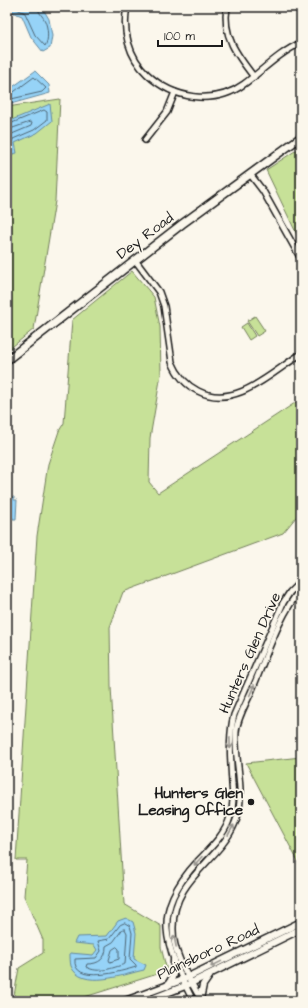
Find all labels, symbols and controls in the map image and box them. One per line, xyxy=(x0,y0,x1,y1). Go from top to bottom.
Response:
scale bar xyxy=(158,22,222,48)
text: 100 m xyxy=(164,28,195,45)
street label: Dey Road xyxy=(112,207,179,265)
street label: Hunters Glen Drive xyxy=(214,589,286,717)
one-way arrow xyxy=(248,685,256,697)
one-way arrow xyxy=(227,736,234,749)
place label: Hunters Glen Leasing Office xyxy=(138,783,243,823)
marker: Hunters Glen Leasing Office xyxy=(246,797,256,807)
one-way arrow xyxy=(228,824,236,836)
one-way arrow xyxy=(194,856,203,866)
street label: Plainsboro Road xyxy=(153,919,263,985)
one-way arrow xyxy=(170,935,178,948)
one-way arrow xyxy=(210,961,222,968)

